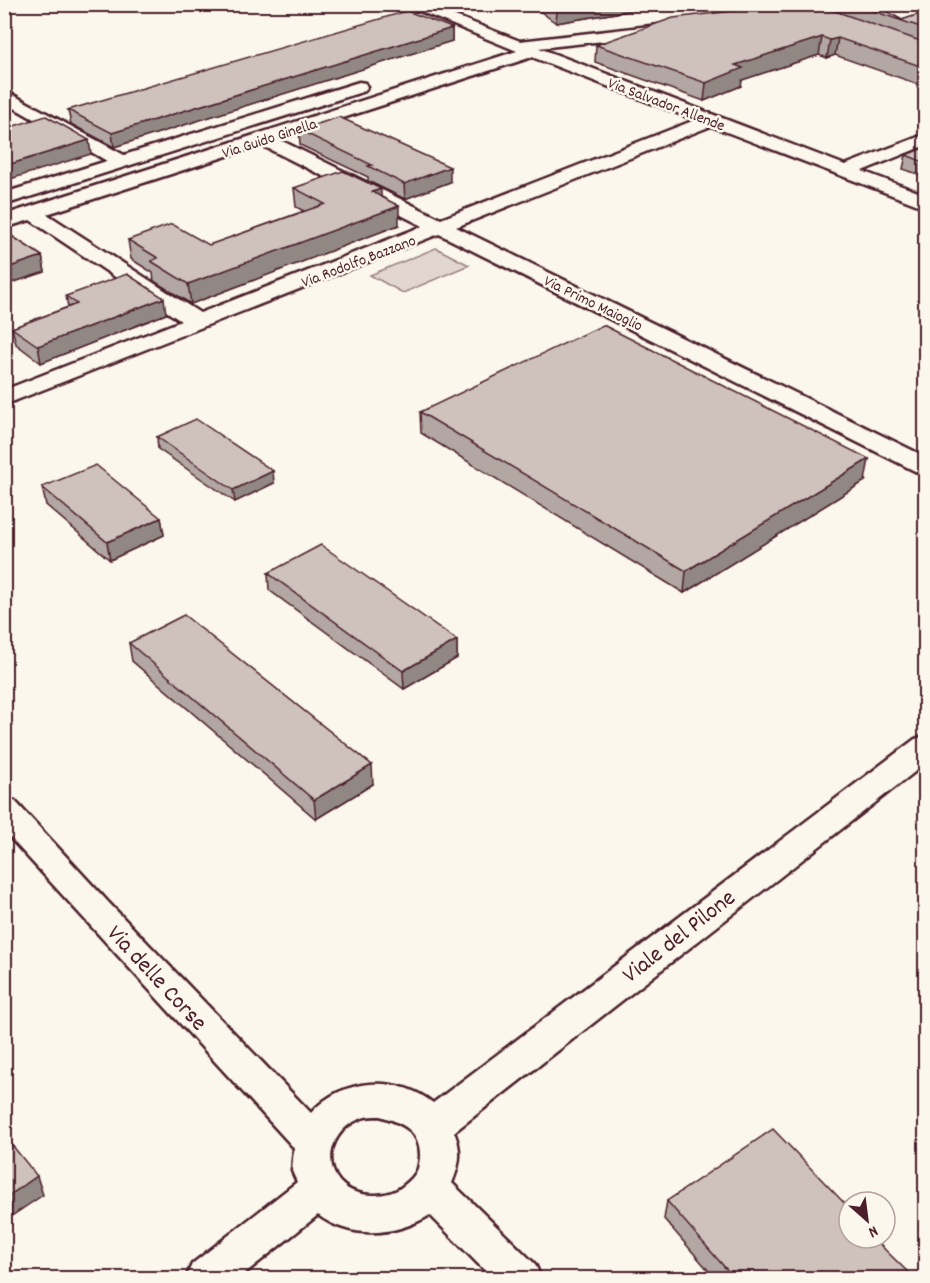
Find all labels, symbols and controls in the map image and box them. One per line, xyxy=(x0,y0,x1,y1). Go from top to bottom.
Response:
street label: Via Salvador Allende xyxy=(604,72,728,138)
street label: Via Guido Ginella xyxy=(219,113,321,166)
street label: Via Rodolfo Bazzano xyxy=(298,230,419,295)
street label: Via Primo Maioglio xyxy=(540,270,646,338)
street label: Viale del Pilone xyxy=(616,882,744,992)
street label: Via delle Corse xyxy=(98,918,214,1040)
north arrow xyxy=(837,1190,897,1250)
text: N xyxy=(864,1219,882,1243)

